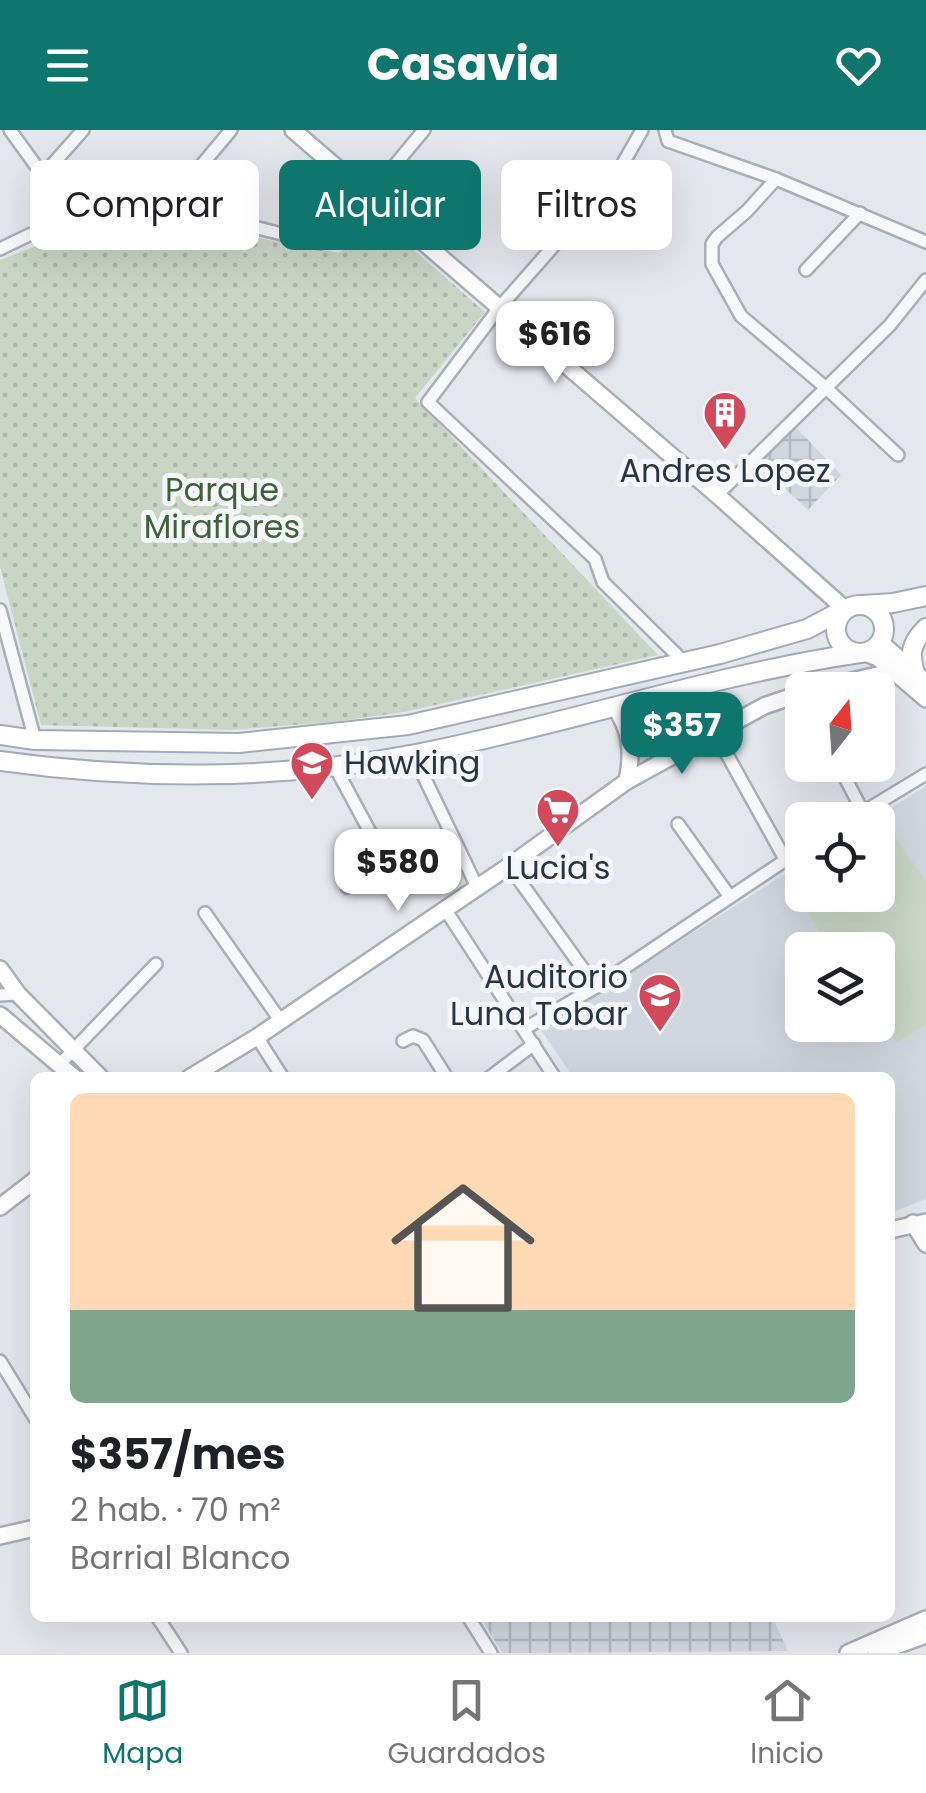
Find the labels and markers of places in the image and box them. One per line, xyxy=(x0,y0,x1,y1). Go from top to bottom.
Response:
pin: $616 xyxy=(496,301,614,386)
building icon: Andres Lopez xyxy=(702,390,748,451)
place label: Andres Lopez xyxy=(619,448,831,493)
pin: $357 xyxy=(623,692,741,777)
school or university icon: Hawking xyxy=(289,740,335,801)
place label: Hawking xyxy=(344,740,480,785)
supermarket icon: Lucia's xyxy=(535,787,581,848)
pin: $580 xyxy=(339,829,457,914)
place label: Lucia's xyxy=(505,845,611,890)
place label: Auditorio Luna Tobar xyxy=(450,954,628,1036)
school or university icon: Auditorio Luna Tobar xyxy=(637,972,683,1033)

